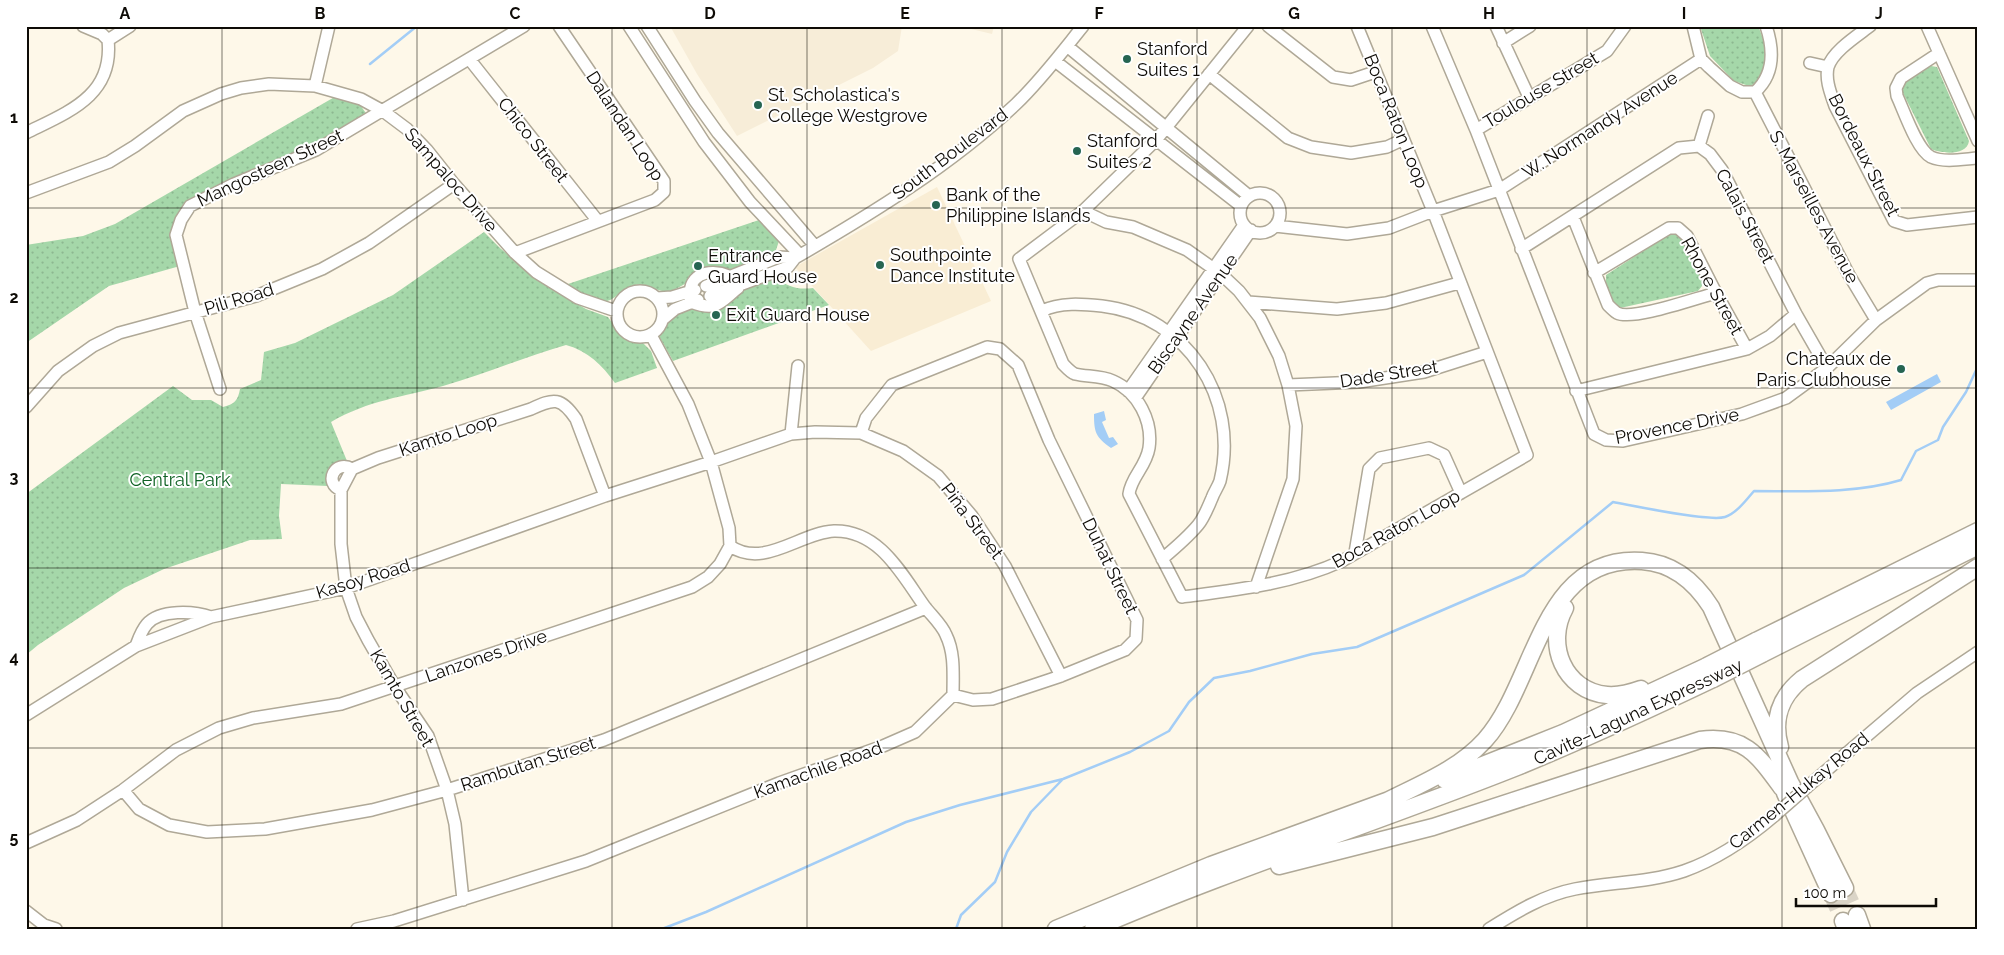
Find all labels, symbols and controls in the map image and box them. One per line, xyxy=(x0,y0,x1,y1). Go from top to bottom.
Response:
text: A xyxy=(120,4,131,23)
text: B xyxy=(315,4,326,23)
text: C xyxy=(510,4,521,23)
text: D xyxy=(704,4,716,23)
text: E xyxy=(900,4,910,23)
text: F xyxy=(1094,4,1104,23)
text: G xyxy=(1288,4,1300,23)
text: H xyxy=(1483,4,1495,23)
text: I xyxy=(1682,4,1686,23)
text: J xyxy=(1875,4,1883,23)
place label: Stanford Suites 1 xyxy=(1137,38,1208,80)
street label: Toulouse Street xyxy=(1479,47,1602,132)
street label: Boca Raton Loop xyxy=(1360,51,1433,191)
marker: Stanford Suites 1 xyxy=(1121,53,1133,65)
street label: W. Normandy Avenue xyxy=(1518,66,1682,183)
street label: Dalandan Loop xyxy=(582,67,669,185)
place label: St. Scholastica's College Westgrove xyxy=(768,84,928,126)
street label: Bordeaux Street xyxy=(1825,90,1904,220)
street label: Chico Street xyxy=(494,93,573,186)
marker: St. Scholastica's College Westgrove xyxy=(752,99,764,111)
street label: South Boulevard xyxy=(888,104,1011,204)
text: 1 xyxy=(10,108,18,127)
street label: Sampaloc Drive xyxy=(400,123,503,236)
street label: Mangosteen Street xyxy=(194,125,346,211)
street label: S. Marseilles Avenue xyxy=(1765,127,1864,287)
place label: Stanford Suites 2 xyxy=(1087,130,1158,172)
marker: Stanford Suites 2 xyxy=(1071,145,1083,157)
street label: Calais Street xyxy=(1712,165,1779,267)
place label: Bank of the Philippine Islands xyxy=(946,184,1091,226)
marker: Bank of the Philippine Islands xyxy=(930,199,942,211)
street label: Rhone Street xyxy=(1677,233,1748,338)
place label: Southpointe Dance Institute xyxy=(890,244,1015,286)
place label: Entrance Guard House xyxy=(708,245,817,287)
street label: Biscayne Avenue xyxy=(1143,249,1242,378)
marker: Southpointe Dance Institute xyxy=(874,259,886,271)
marker: Entrance Guard House xyxy=(692,260,704,272)
street label: Pili Road xyxy=(201,278,276,319)
text: 2 xyxy=(9,288,19,307)
place label: Exit Guard House xyxy=(726,304,870,325)
marker: Exit Guard House xyxy=(710,309,722,321)
place label: Chateaux de Paris Clubhouse xyxy=(1756,348,1891,390)
street label: Dade Street xyxy=(1338,355,1439,392)
marker: Chateaux de Paris Clubhouse xyxy=(1895,363,1907,375)
street label: Provence Drive xyxy=(1613,403,1741,448)
street label: Kamto Loop xyxy=(396,409,500,460)
text: 3 xyxy=(10,468,19,487)
park label: Central Park xyxy=(129,469,231,490)
street label: Piña Street xyxy=(937,478,1008,563)
street label: Boca Raton Loop xyxy=(1328,485,1463,572)
street label: Duhat Street xyxy=(1078,514,1143,617)
street label: Kasoy Road xyxy=(313,554,413,603)
street label: Lanzones Drive xyxy=(422,625,550,686)
street label: Kamto Street xyxy=(366,645,439,750)
text: 4 xyxy=(9,648,19,667)
street label: Cavite–Laguna Expressway xyxy=(1530,654,1746,769)
street label: Carmen-Hukay Road xyxy=(1725,728,1873,853)
street label: Rambutan Street xyxy=(458,732,598,795)
street label: Kamachile Road xyxy=(751,737,885,803)
text: 5 xyxy=(10,828,19,847)
scale bar xyxy=(1796,875,1936,907)
text: 100 m xyxy=(1804,884,1846,902)

